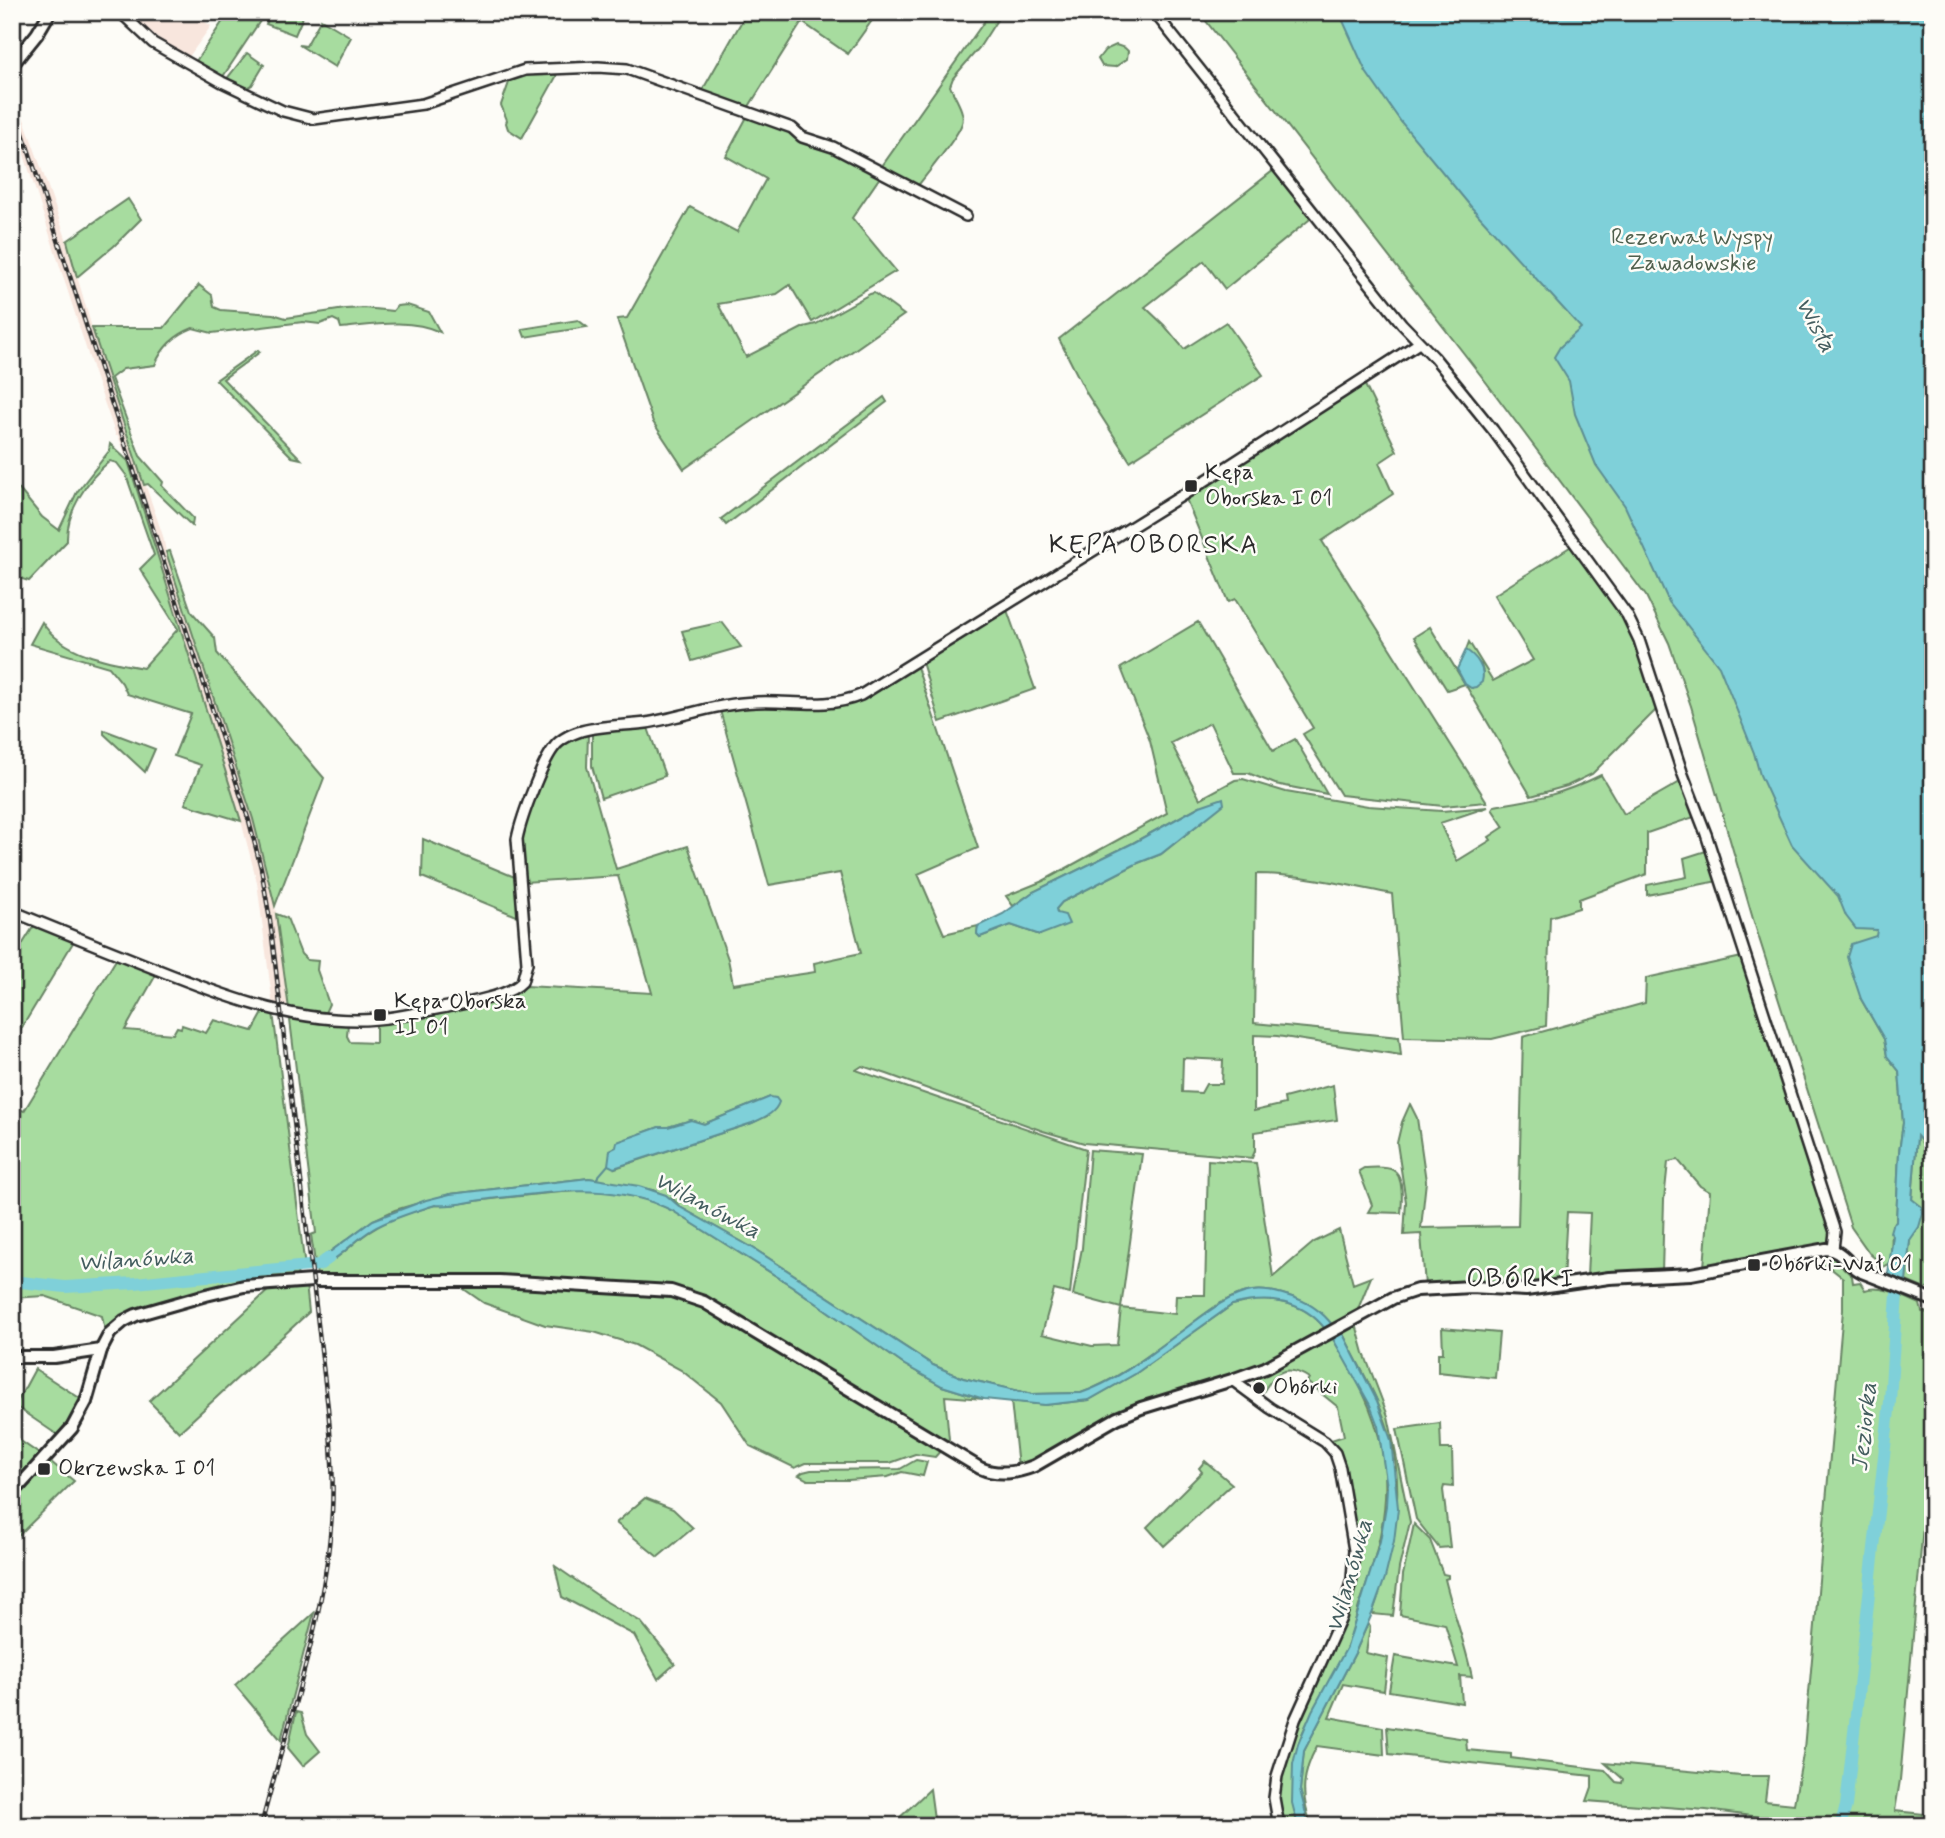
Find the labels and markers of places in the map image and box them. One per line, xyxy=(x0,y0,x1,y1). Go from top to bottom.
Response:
place label: Kępa Oborska I 01 xyxy=(1205,458,1333,514)
marker: Kępa Oborska I 01 xyxy=(1183,478,1199,494)
place label: Kępa Oborska II 01 xyxy=(394,987,527,1043)
marker: Kępa Oborska II 01 xyxy=(372,1007,388,1023)
place label: Obórki-Wał 01 xyxy=(1768,1250,1912,1280)
marker: Obórki-Wał 01 xyxy=(1746,1257,1762,1273)
place label: Obórki xyxy=(1273,1373,1338,1403)
marker: Obórki xyxy=(1251,1380,1267,1396)
place label: Okrzewska I 01 xyxy=(58,1454,215,1484)
marker: Okrzewska I 01 xyxy=(36,1461,52,1477)

